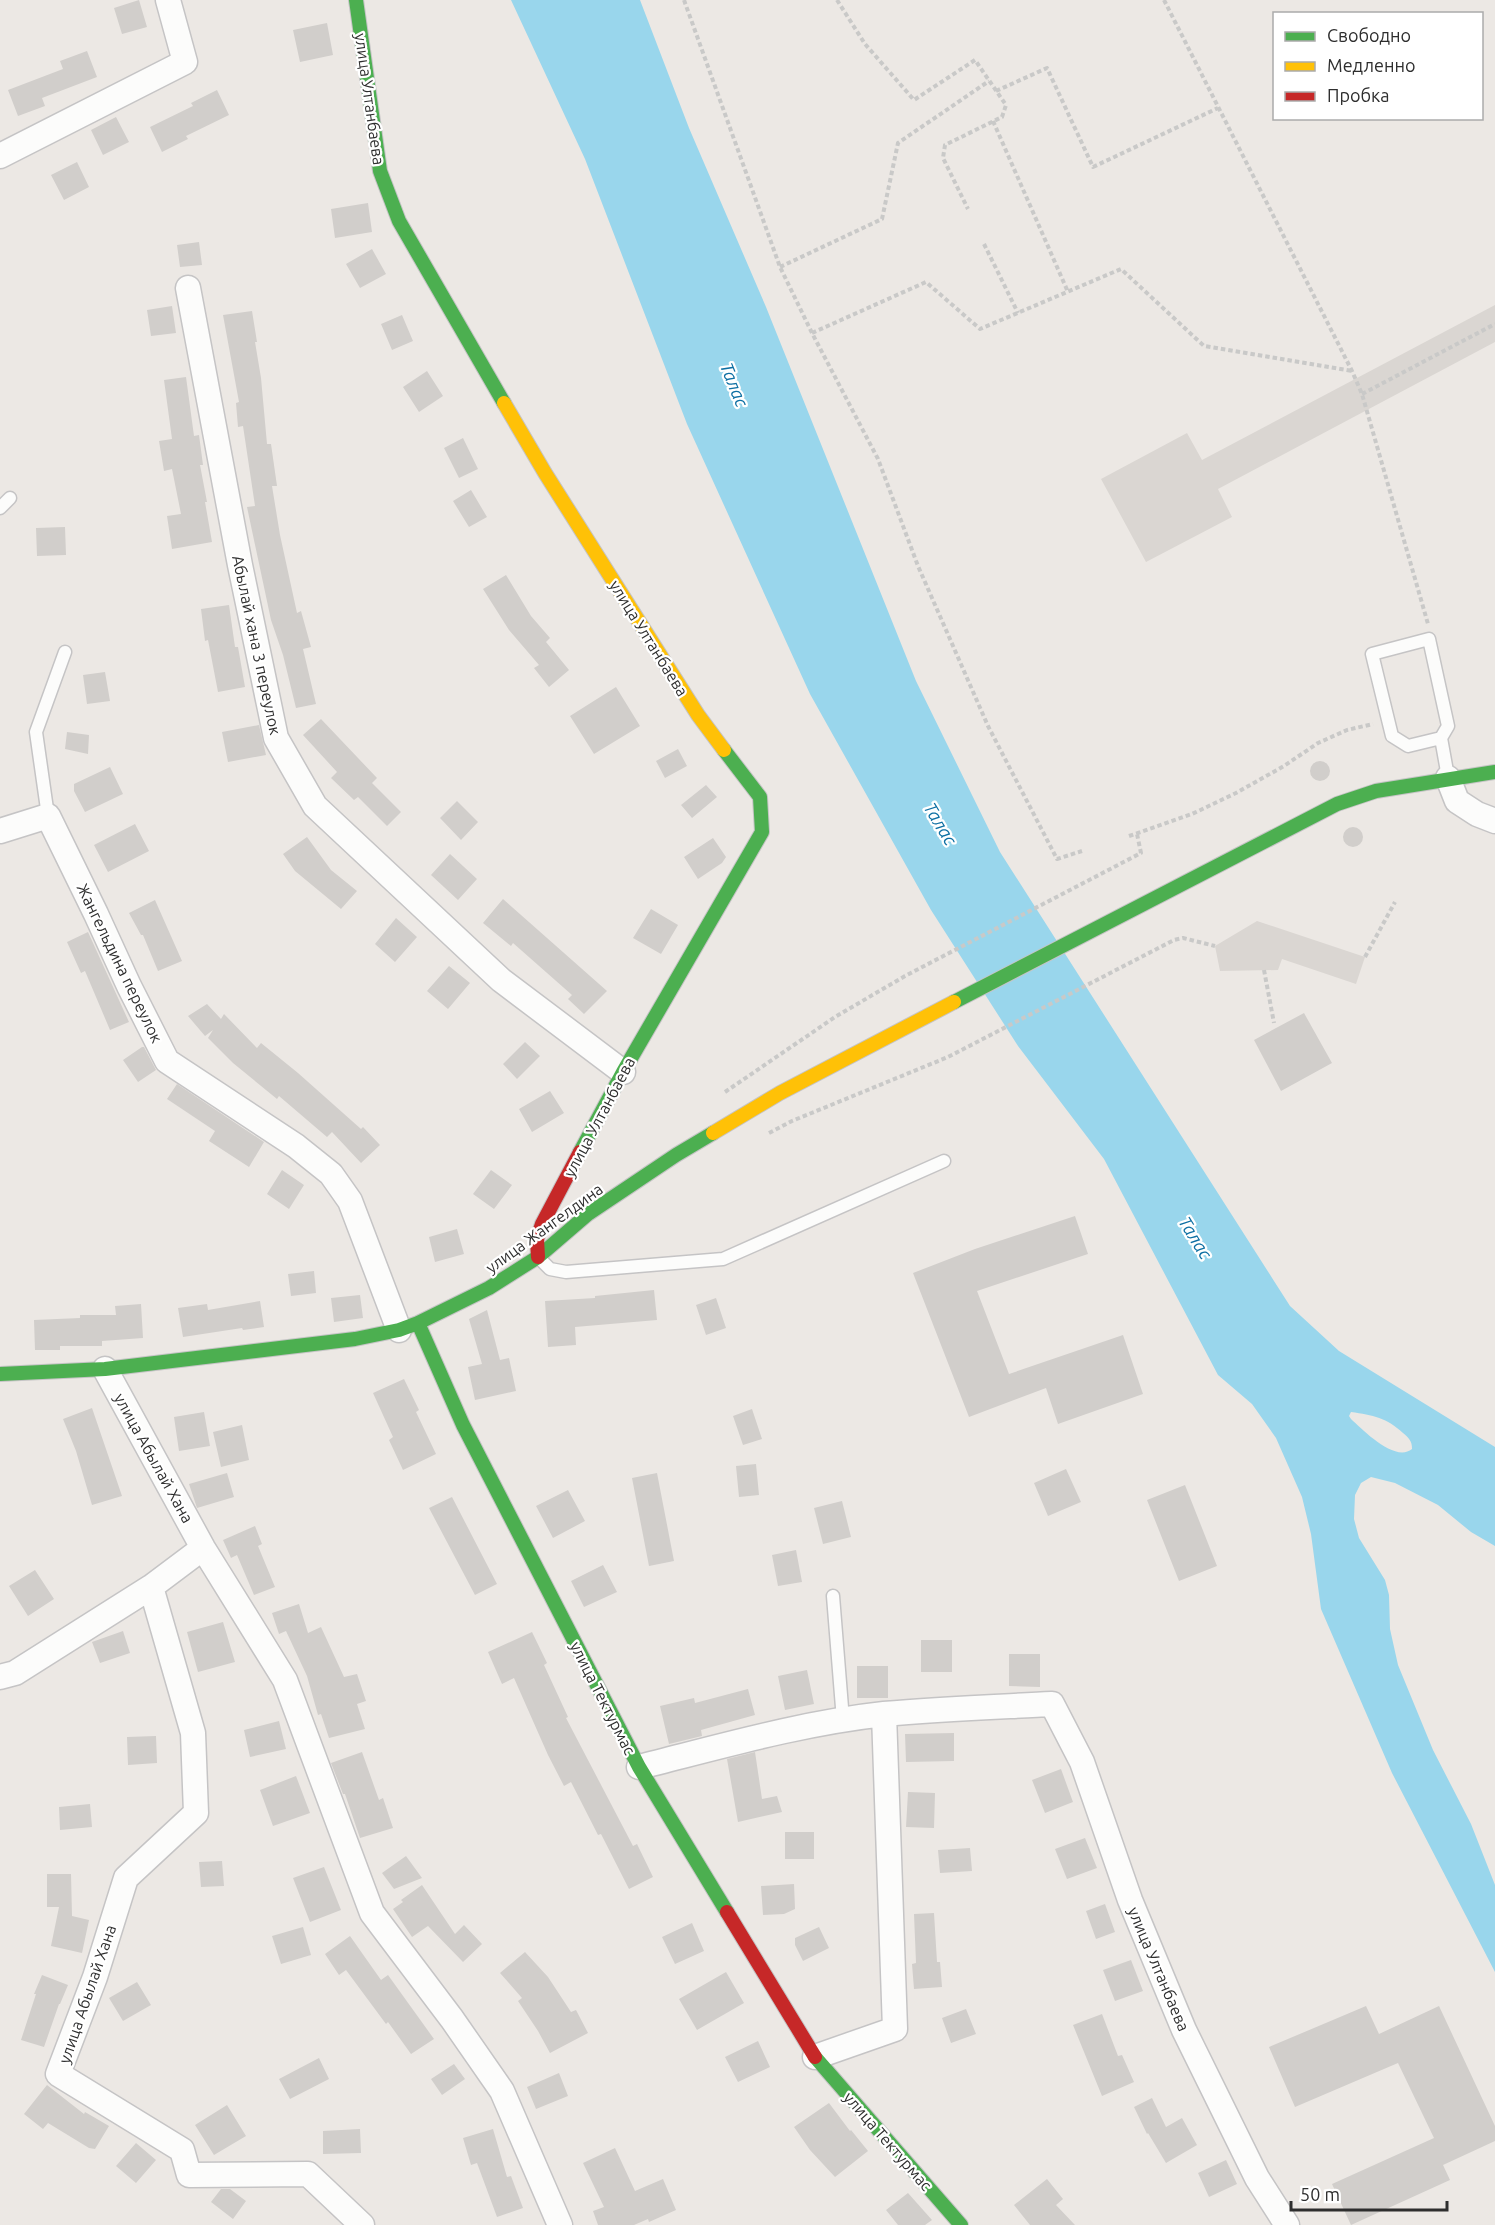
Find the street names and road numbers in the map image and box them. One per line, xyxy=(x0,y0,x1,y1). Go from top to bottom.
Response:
street label: улица Ултанбаева xyxy=(352,32,388,166)
street label: Абылай хана 3 переулок xyxy=(229,554,285,736)
street label: улица Ултанбаева xyxy=(606,577,692,699)
street label: Жангельдина переулок xyxy=(74,880,166,1046)
street label: улица Ултанбаева xyxy=(560,1054,638,1180)
street label: улица Жангелдина xyxy=(482,1180,606,1276)
street label: улица Абылай Хана xyxy=(111,1390,197,1526)
street label: улица Тектурмас xyxy=(567,1638,640,1758)
street label: улица Ултанбаева xyxy=(1125,1904,1193,2034)
street label: улица Абылай Хана xyxy=(55,1922,119,2066)
street label: улица Тектурмас xyxy=(840,2088,936,2194)

